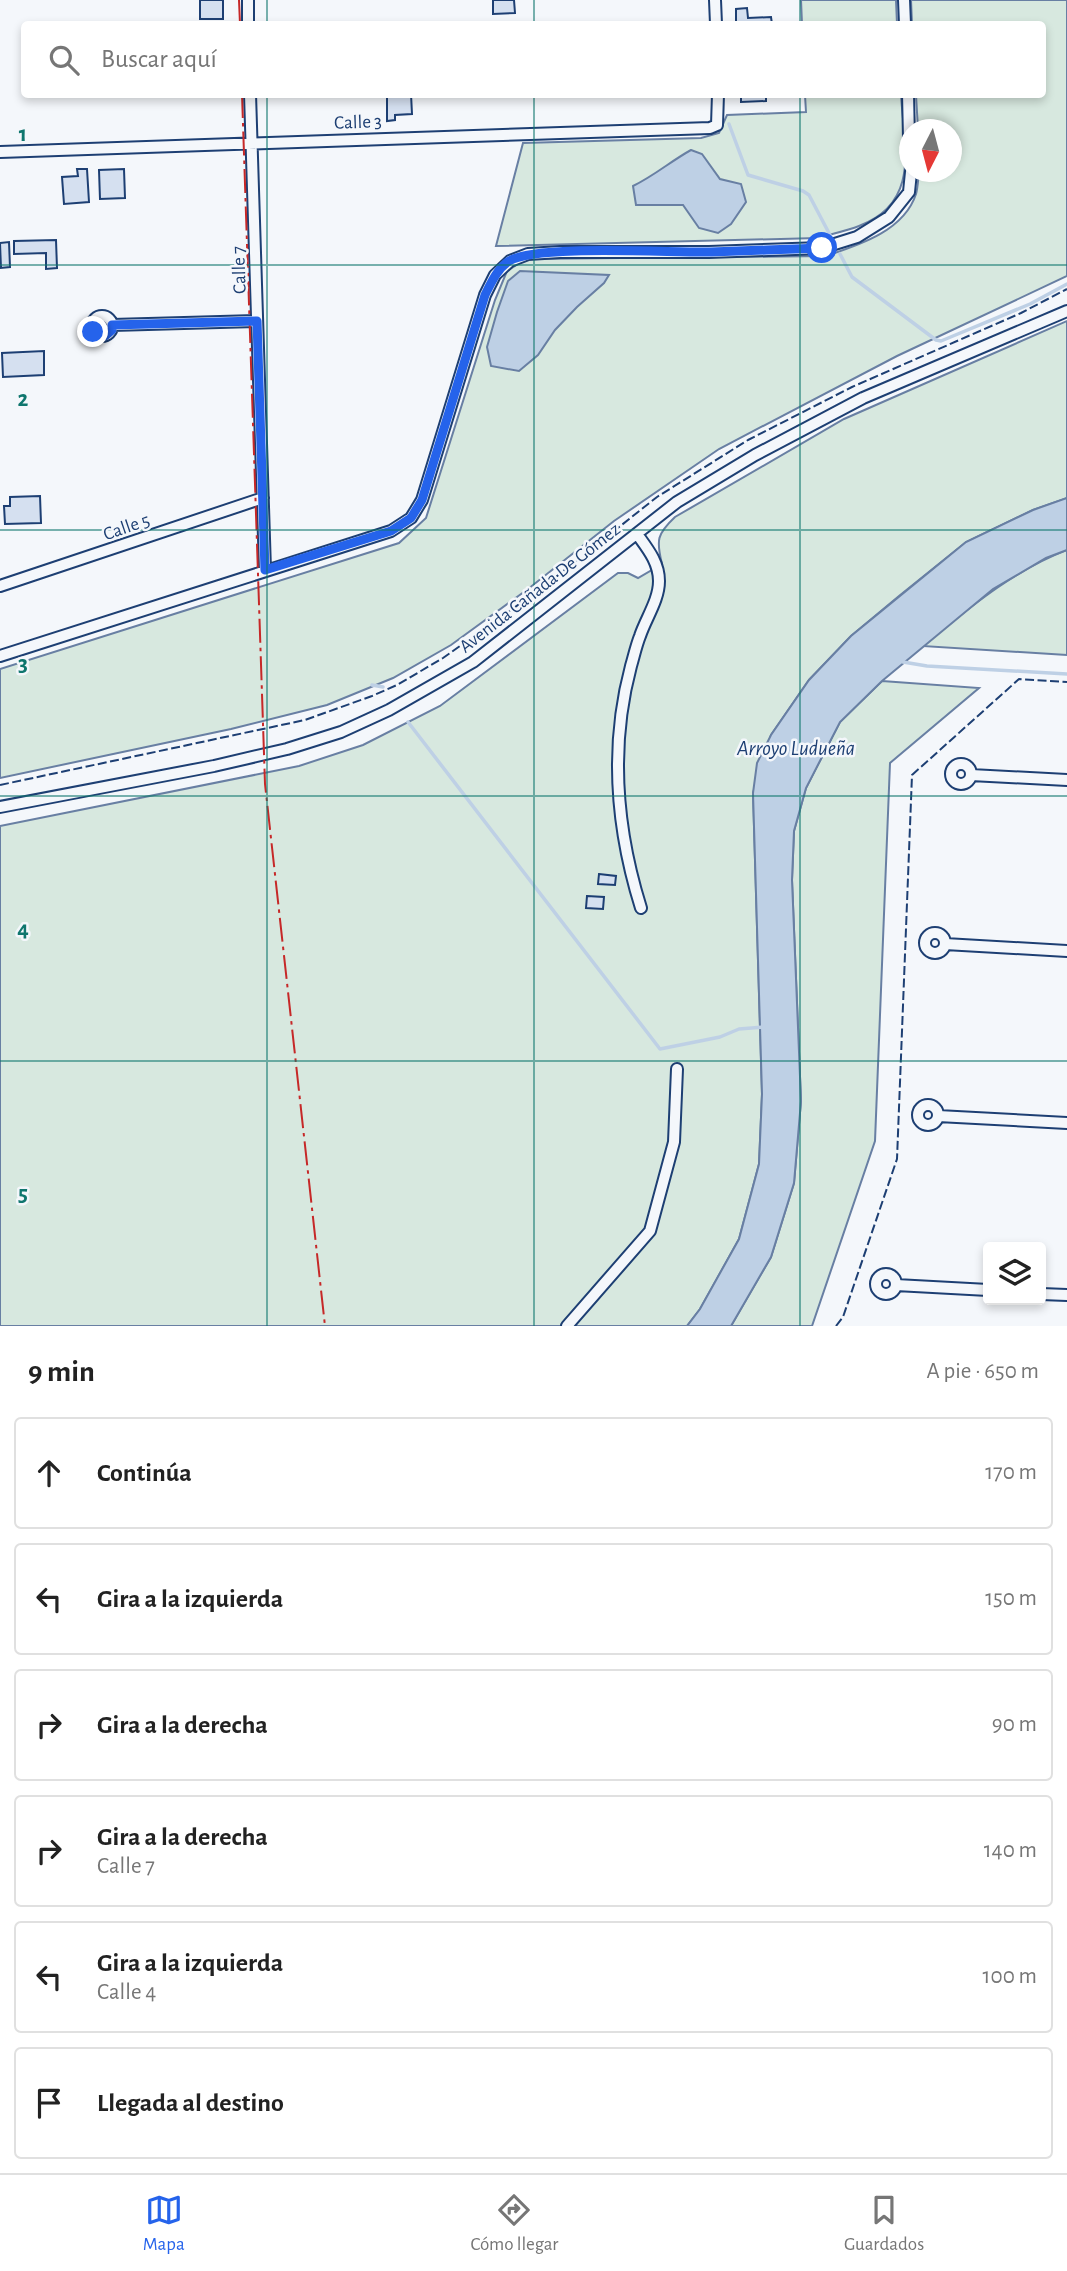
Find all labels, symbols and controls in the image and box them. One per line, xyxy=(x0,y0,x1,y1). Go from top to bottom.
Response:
search box xyxy=(21,21,1046,98)
icon: search xyxy=(45,41,83,79)
text: Buscar aquí xyxy=(101,46,217,72)
street label: Calle 3 xyxy=(334,112,382,133)
north arrow xyxy=(899,119,962,182)
text: 1 xyxy=(19,123,27,146)
route start xyxy=(806,232,837,263)
street label: Calle 7 xyxy=(229,246,250,294)
route end xyxy=(77,316,108,347)
text: 2 xyxy=(18,388,29,411)
street label: Calle 5 xyxy=(101,511,152,544)
street label: Avenida Cañada De Gómez xyxy=(456,520,624,657)
text: 3 xyxy=(18,653,28,676)
water label: Arroyo Ludueña xyxy=(736,738,855,759)
text: 4 xyxy=(17,918,29,941)
text: 5 xyxy=(18,1183,28,1206)
map controls xyxy=(983,1242,1046,1305)
button: layers xyxy=(983,1242,1046,1305)
text: 9 min xyxy=(28,1357,95,1387)
text: A pie · 650 m xyxy=(926,1360,1039,1383)
icon: ahead xyxy=(30,1454,68,1492)
text: Continúa xyxy=(97,1460,192,1486)
text: 170 m xyxy=(985,1461,1037,1484)
icon: left xyxy=(30,1580,68,1618)
text: Gira a la izquierda xyxy=(97,1586,283,1612)
text: 150 m xyxy=(985,1587,1037,1610)
icon: right xyxy=(30,1706,68,1744)
text: Gira a la derecha xyxy=(97,1712,268,1738)
text: 90 m xyxy=(992,1713,1037,1736)
text: Gira a la derecha xyxy=(97,1824,268,1850)
icon: right xyxy=(30,1832,68,1870)
text: 140 m xyxy=(984,1839,1037,1862)
text: Calle 7 xyxy=(97,1855,155,1878)
text: Gira a la izquierda xyxy=(97,1950,283,1976)
icon: left xyxy=(30,1958,68,1996)
text: 100 m xyxy=(983,1965,1037,1988)
text: Calle 4 xyxy=(97,1981,156,2004)
icon: arrive xyxy=(30,2084,68,2122)
text: Llegada al destino xyxy=(97,2090,284,2116)
tab: Mapa xyxy=(143,2191,185,2256)
tab: Cómo llegar xyxy=(470,2191,558,2256)
tab: Guardados xyxy=(844,2191,924,2256)

